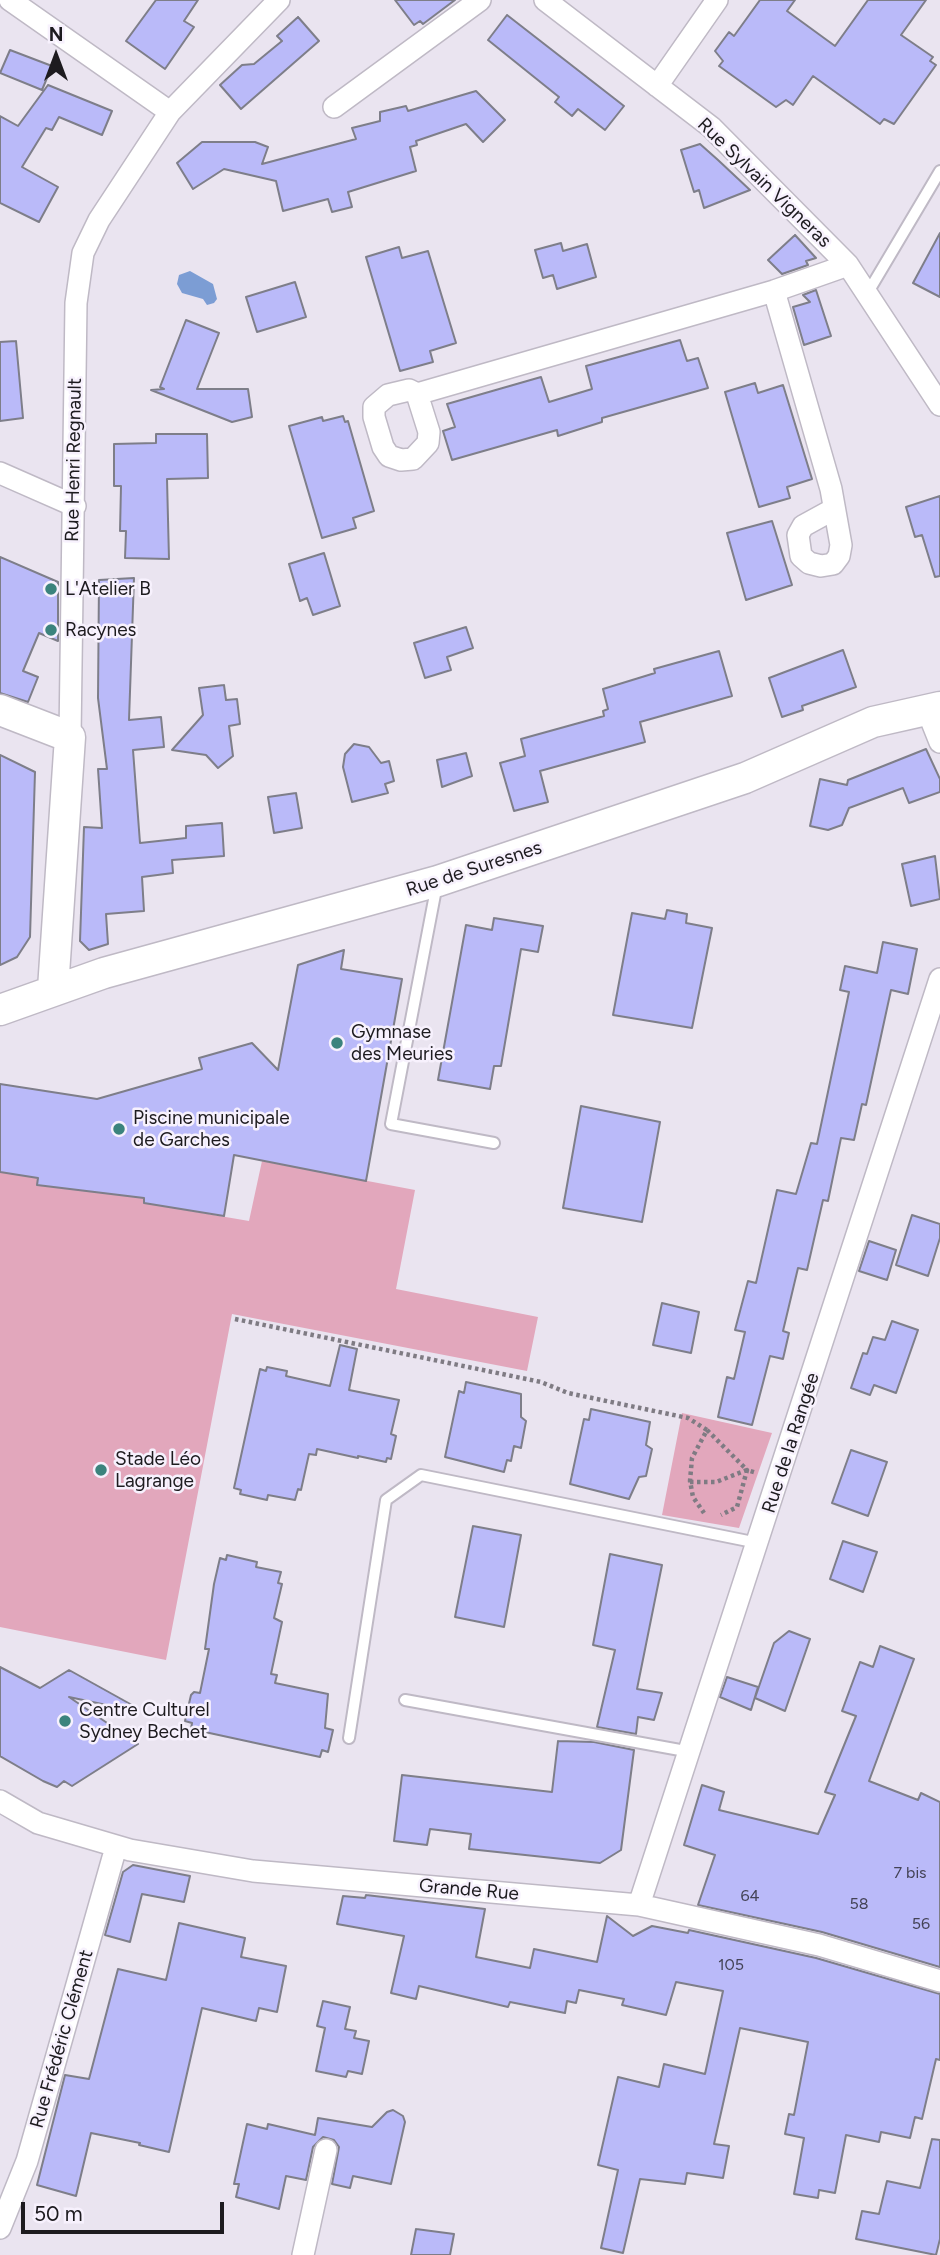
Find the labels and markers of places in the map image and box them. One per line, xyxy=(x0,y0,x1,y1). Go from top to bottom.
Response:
place label: L'Atelier B xyxy=(65,578,151,600)
marker: L'Atelier B xyxy=(43,581,59,597)
place label: Racynes xyxy=(65,619,136,641)
marker: Racynes xyxy=(43,622,59,638)
place label: Gymnase des Meuries xyxy=(351,1021,453,1065)
marker: Gymnase des Meuries xyxy=(329,1035,345,1051)
place label: Piscine municipale de Garches xyxy=(133,1107,290,1151)
marker: Piscine municipale de Garches xyxy=(111,1121,127,1137)
place label: Stade Léo Lagrange xyxy=(115,1448,201,1492)
marker: Stade Léo Lagrange xyxy=(93,1462,109,1478)
place label: Centre Culturel Sydney Bechet xyxy=(79,1699,210,1743)
marker: Centre Culturel Sydney Bechet xyxy=(57,1713,73,1729)

